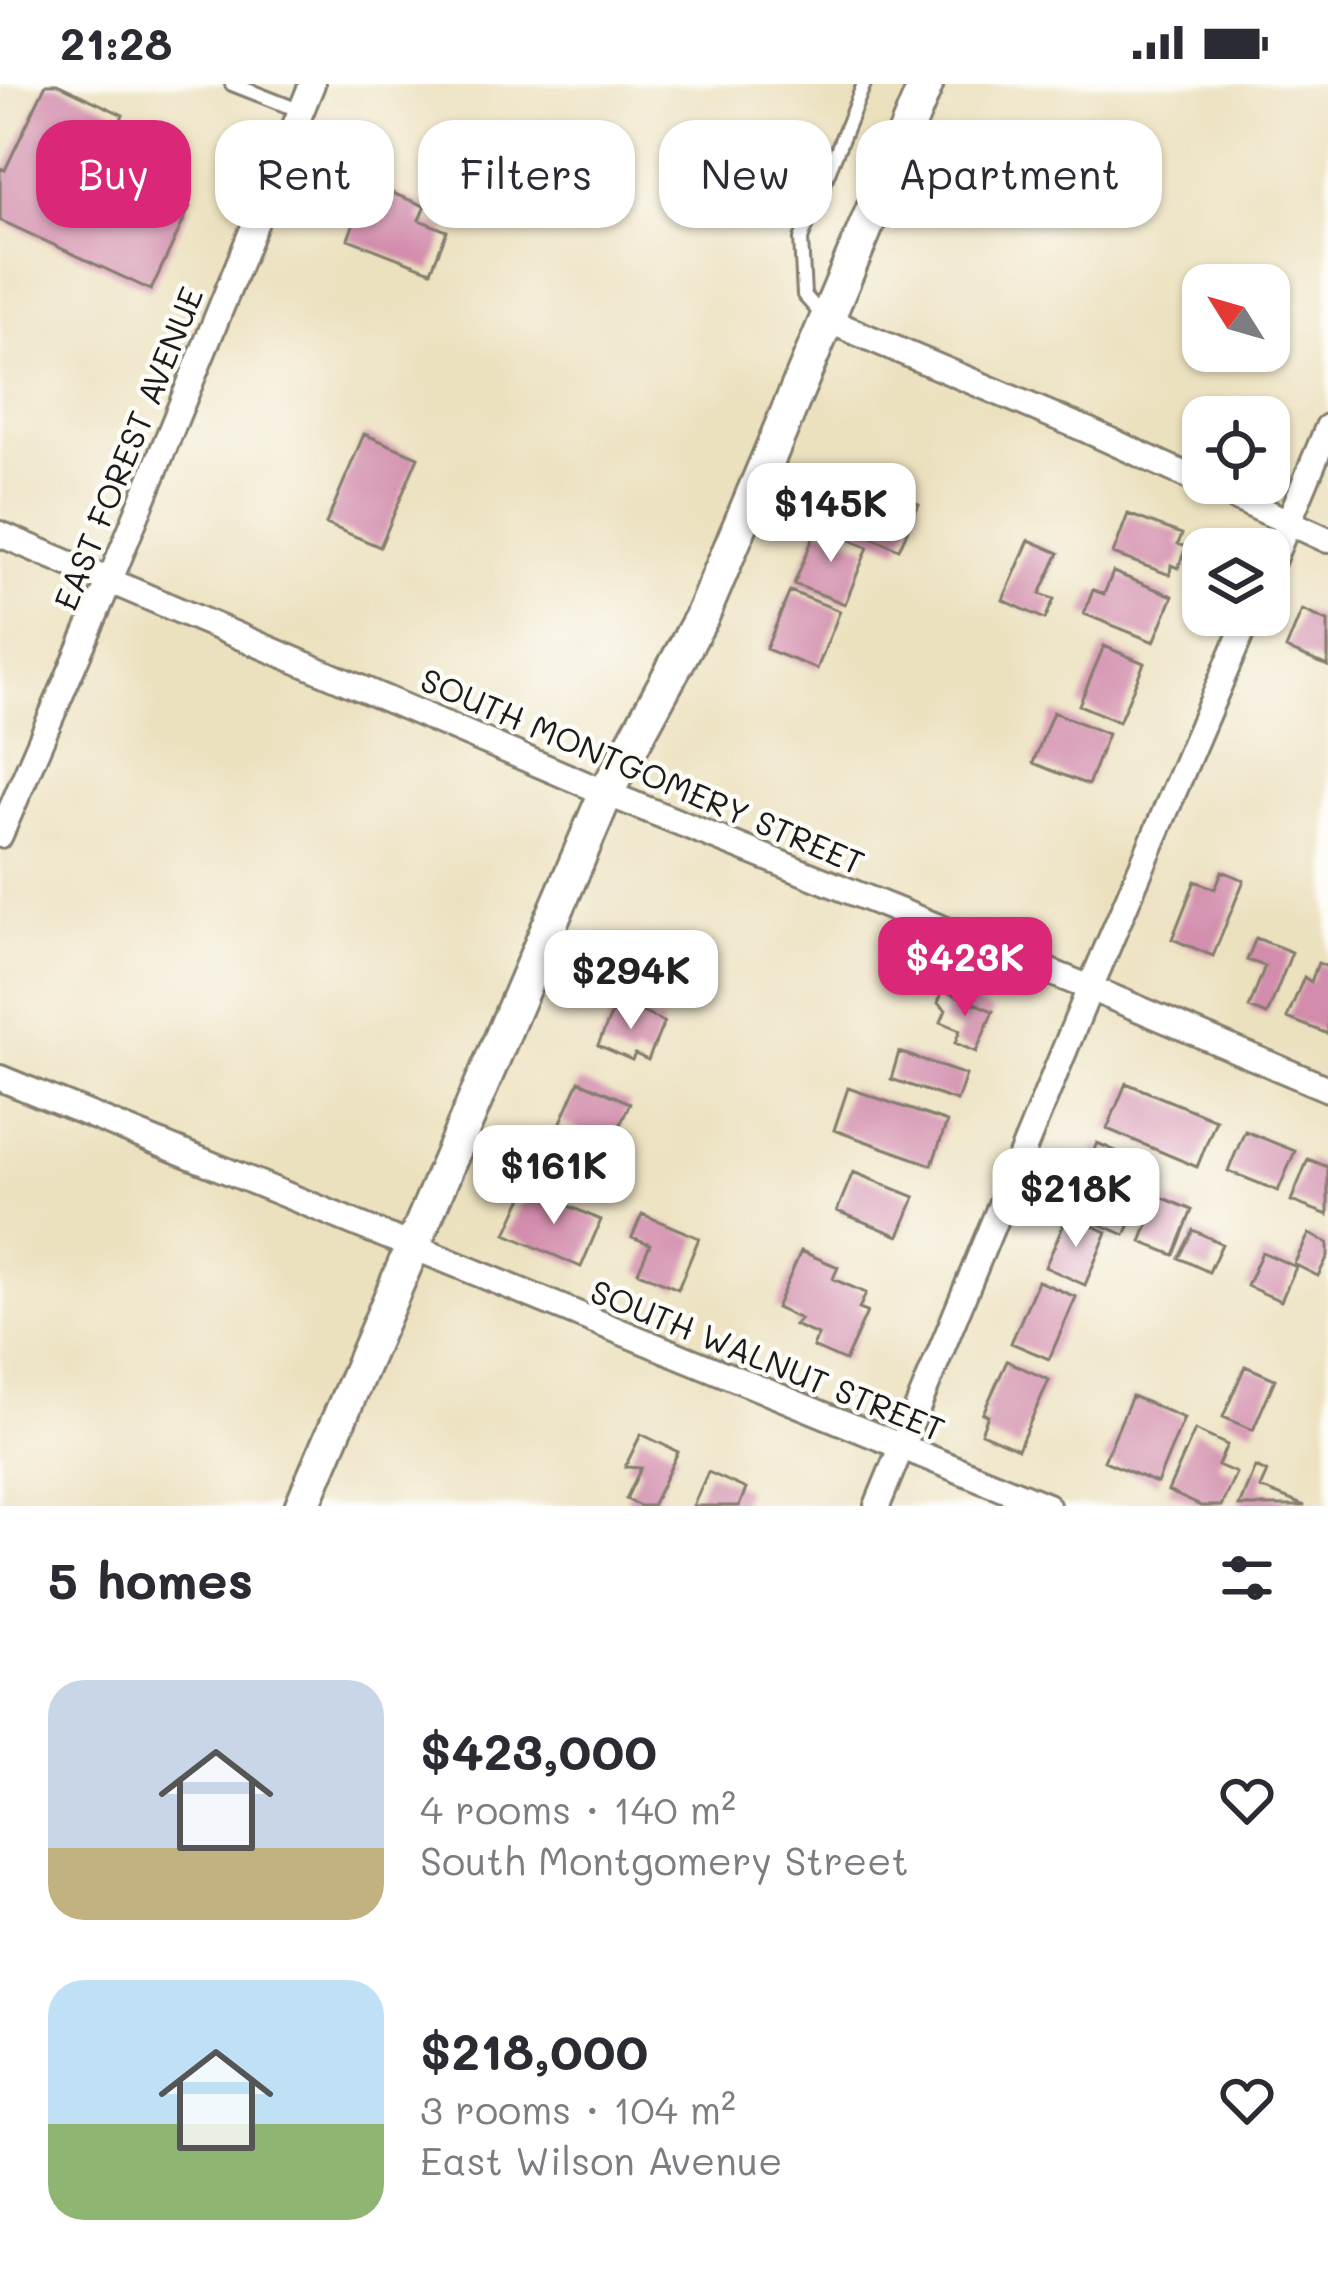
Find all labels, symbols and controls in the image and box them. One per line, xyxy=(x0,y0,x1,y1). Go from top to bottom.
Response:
text: 21:28 xyxy=(60,13,172,71)
chip: Buy xyxy=(36,120,191,228)
chip: Rent xyxy=(215,120,394,228)
chip: Filters xyxy=(418,120,635,228)
chip: New xyxy=(659,120,832,228)
chip: Apartment xyxy=(856,120,1162,228)
north arrow xyxy=(1182,264,1290,372)
map controls xyxy=(1182,264,1290,636)
street label: EAST FOREST AVENUE xyxy=(42,280,212,616)
button: locate xyxy=(1182,396,1290,504)
pin: $145K xyxy=(747,463,915,565)
text: $145K xyxy=(774,476,888,527)
button: layers xyxy=(1182,528,1290,636)
street label: SOUTH MONTGOMERY STREET xyxy=(415,657,871,883)
pin: $423K xyxy=(881,917,1049,1019)
pin: $294K xyxy=(547,930,715,1032)
text: $423K xyxy=(905,930,1025,981)
text: $294K xyxy=(571,943,691,994)
pin: $161K xyxy=(470,1125,638,1227)
text: $161K xyxy=(500,1138,608,1189)
pin: $218K xyxy=(992,1148,1160,1250)
text: $218K xyxy=(1019,1161,1133,1212)
street label: SOUTH WALNUT STREET xyxy=(585,1268,951,1450)
text: 5 homes xyxy=(48,1545,253,1612)
icon: filters xyxy=(1214,1545,1280,1611)
text: $423,000 xyxy=(420,1716,657,1783)
icon: home xyxy=(144,1728,288,1872)
icon: heart xyxy=(1214,1767,1280,1833)
text: 4 rooms · 140 m² xyxy=(420,1783,736,1834)
text: South Montgomery Street xyxy=(420,1834,909,1885)
text: $218,000 xyxy=(420,2016,648,2083)
icon: home xyxy=(144,2028,288,2172)
icon: heart xyxy=(1214,2067,1280,2133)
text: 3 rooms · 104 m² xyxy=(420,2083,736,2134)
text: East Wilson Avenue xyxy=(420,2134,782,2185)

